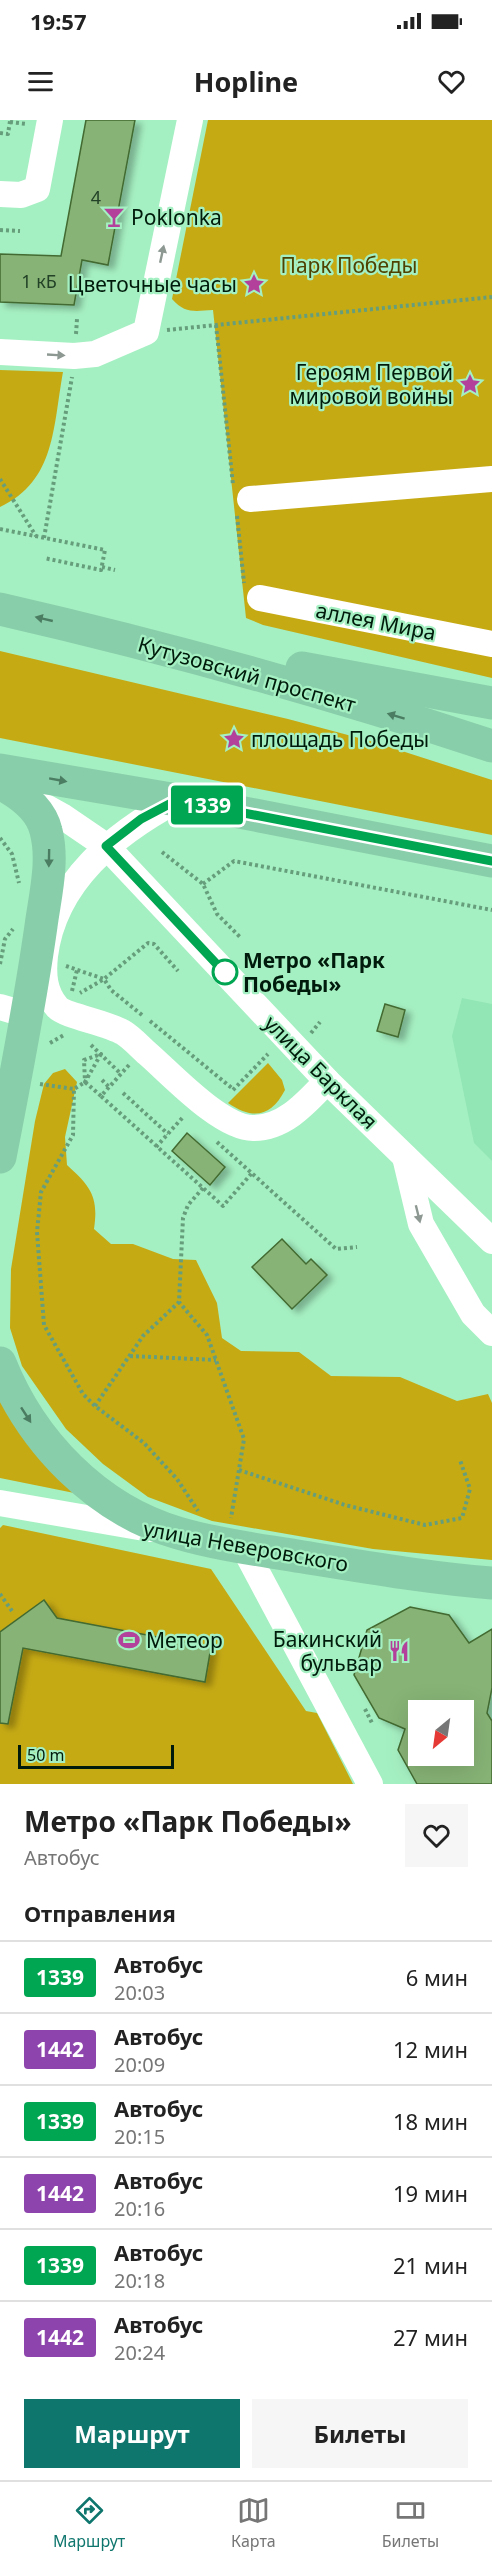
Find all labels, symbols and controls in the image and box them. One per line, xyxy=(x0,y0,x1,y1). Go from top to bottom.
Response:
text: 19:57 xyxy=(30,6,87,36)
text: Hopline xyxy=(194,63,298,100)
icon: menu xyxy=(24,65,57,98)
icon: heart xyxy=(435,65,468,98)
house number: 4 xyxy=(91,185,101,209)
place label: Poklonka xyxy=(131,203,222,231)
bar icon: Poklonka xyxy=(102,205,126,229)
one-way arrow xyxy=(158,244,167,263)
park label: Парк Победы xyxy=(281,251,417,279)
house number: 1 кБ xyxy=(21,269,57,293)
place label: Цветочные часы xyxy=(68,270,237,298)
place icon: Цветочные часы xyxy=(242,272,266,296)
one-way arrow xyxy=(47,351,66,360)
place label: Героям Первой мировой войны xyxy=(290,358,453,410)
place icon: Героям Первой мировой войны xyxy=(458,372,482,396)
street label: аллея Мира xyxy=(314,596,438,646)
one-way arrow xyxy=(35,614,54,624)
street label: Кутузовский проспект xyxy=(135,630,359,719)
one-way arrow xyxy=(387,711,405,720)
place label: площадь Победы xyxy=(251,725,429,753)
place icon: площадь Победы xyxy=(222,727,246,751)
one-way arrow xyxy=(48,775,67,784)
line badge: 1339 xyxy=(165,786,249,824)
text: 1339 xyxy=(183,791,231,819)
one-way arrow xyxy=(44,848,54,867)
place label: Метро «Парк Победы» xyxy=(243,946,385,998)
marker: Метро «Парк Победы» xyxy=(212,959,238,985)
street label: улица Барклая xyxy=(258,1009,384,1135)
one-way arrow xyxy=(414,1204,424,1223)
one-way arrow xyxy=(21,1407,32,1423)
street label: улица Неверовского xyxy=(141,1514,351,1578)
place label: Бакинский бульвар xyxy=(273,1625,382,1677)
place label: Метеор xyxy=(146,1626,223,1654)
sports icon: Метеор xyxy=(117,1628,141,1652)
restaurant icon: Бакинский бульвар xyxy=(387,1639,411,1663)
north arrow xyxy=(408,1700,474,1766)
map controls xyxy=(408,1700,474,1766)
scale bar xyxy=(18,1742,174,1770)
text: 50 m xyxy=(27,1744,64,1766)
text: Метро «Парк Победы» xyxy=(24,1802,352,1840)
button: heart xyxy=(405,1804,468,1867)
text: Автобус xyxy=(24,1844,100,1871)
text: Отправления xyxy=(24,1898,176,1928)
text: Автобус xyxy=(114,1949,203,1979)
text: 6 мин xyxy=(406,1962,468,1992)
text: 1339 xyxy=(36,1963,84,1991)
text: 20:03 xyxy=(114,1979,165,2006)
text: Автобус xyxy=(114,2021,203,2051)
text: 12 мин xyxy=(393,2034,468,2064)
text: 1442 xyxy=(36,2035,84,2063)
text: 20:09 xyxy=(114,2051,165,2078)
text: Автобус xyxy=(114,2093,203,2123)
text: 18 мин xyxy=(393,2106,468,2136)
text: 1339 xyxy=(36,2107,84,2135)
text: 20:15 xyxy=(114,2123,165,2150)
text: Автобус xyxy=(114,2165,203,2195)
text: 19 мин xyxy=(393,2178,468,2208)
text: 1442 xyxy=(36,2179,84,2207)
text: 20:16 xyxy=(114,2195,165,2222)
text: Автобус xyxy=(114,2237,203,2267)
text: 21 мин xyxy=(393,2250,468,2280)
text: 1339 xyxy=(36,2251,84,2279)
text: 20:18 xyxy=(114,2267,165,2294)
text: Автобус xyxy=(114,2309,203,2339)
text: 27 мин xyxy=(393,2322,468,2352)
text: 1442 xyxy=(36,2323,84,2351)
text: 20:24 xyxy=(114,2339,165,2366)
button: Маршрут xyxy=(24,2399,240,2468)
button: Билеты xyxy=(252,2399,468,2468)
tab: Маршрут xyxy=(53,2494,125,2552)
tab: Карта xyxy=(231,2494,276,2552)
tab: Билеты xyxy=(382,2494,439,2552)

